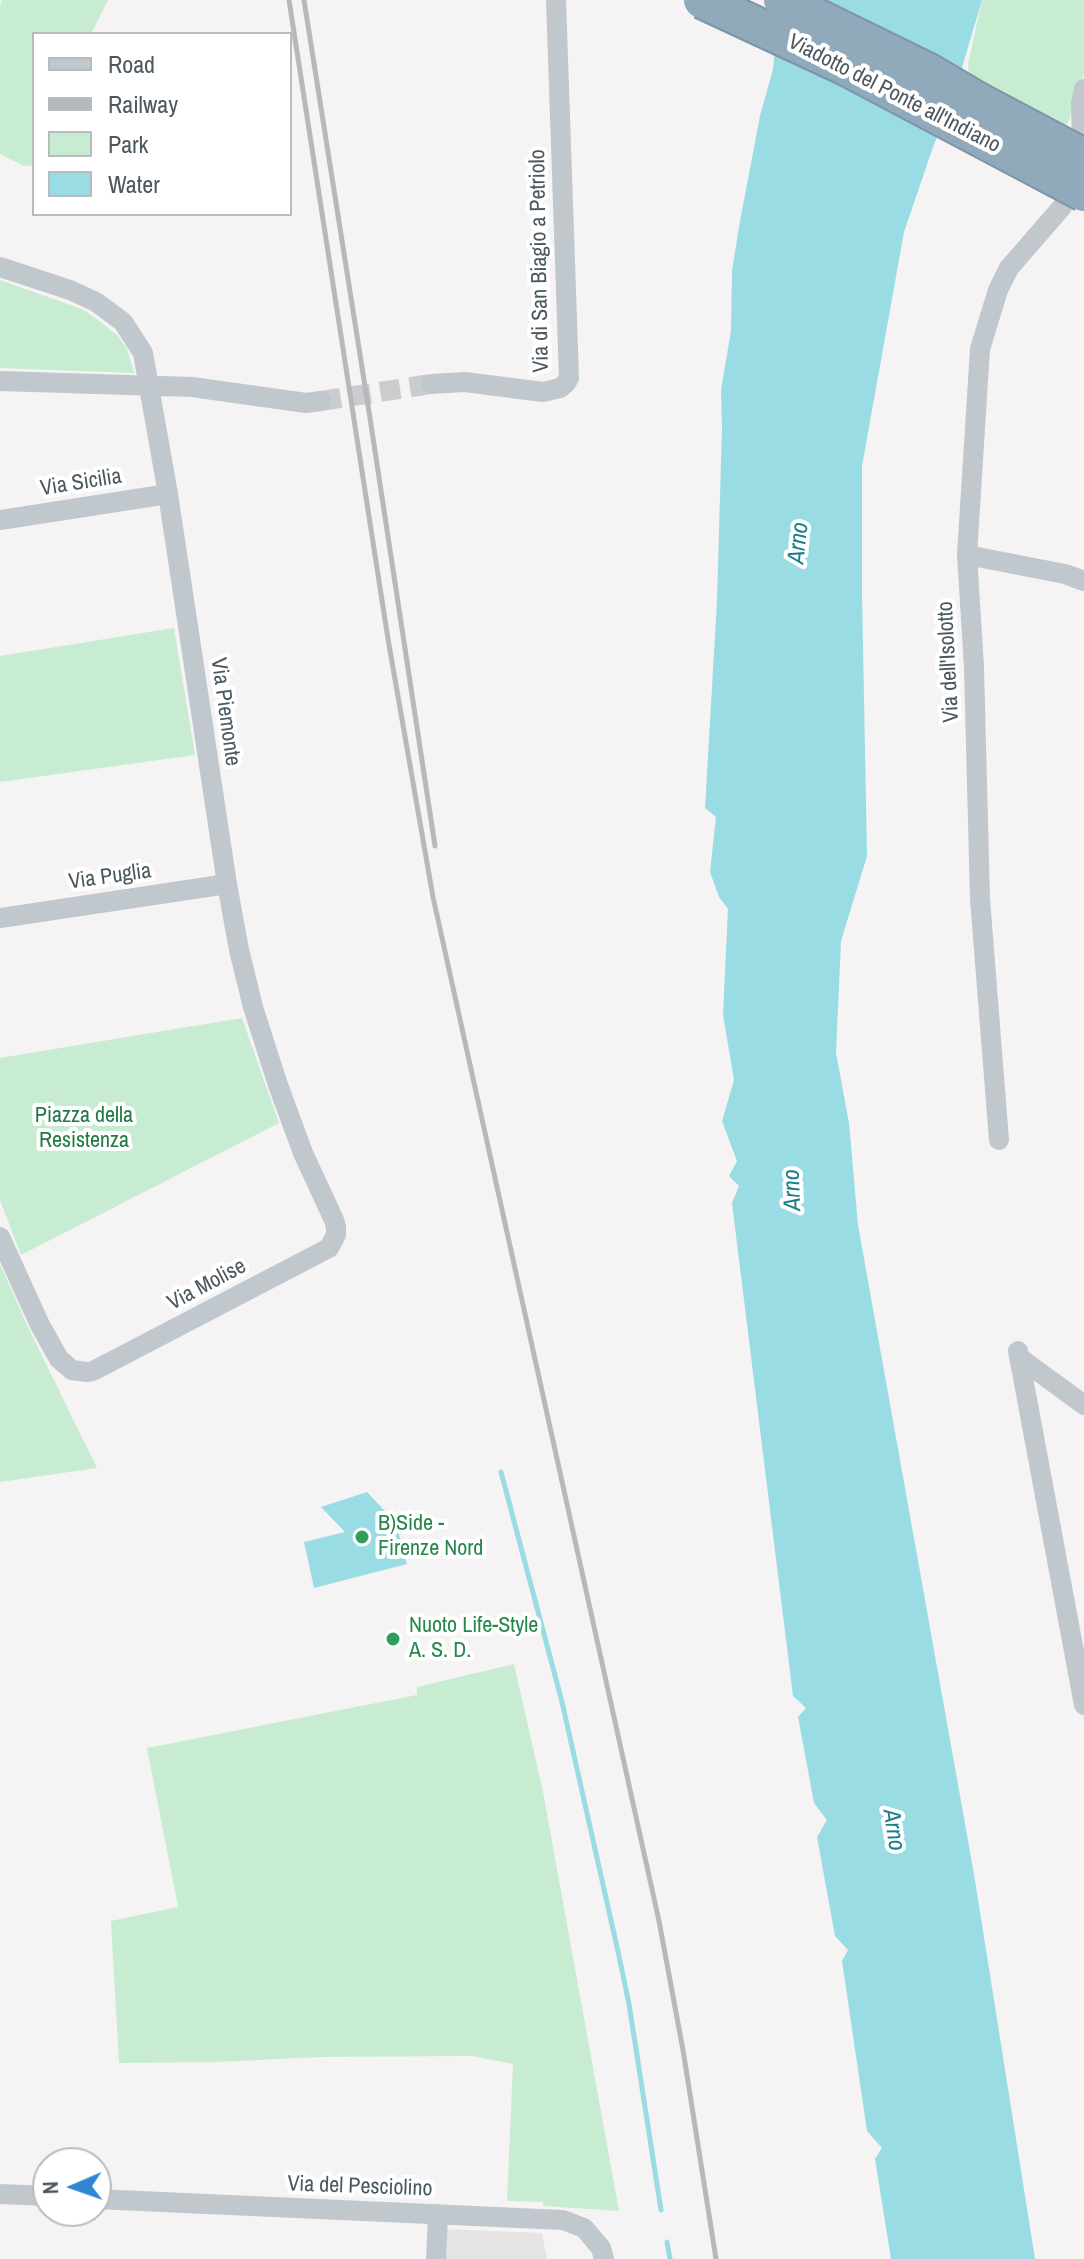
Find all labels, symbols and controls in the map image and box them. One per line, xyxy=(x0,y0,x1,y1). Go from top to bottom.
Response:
street label: Viadotto del Ponte all'Indiano xyxy=(783,29,1005,159)
legend xyxy=(32,32,292,216)
text: Road xyxy=(108,48,155,80)
text: Railway xyxy=(108,88,178,120)
text: Park xyxy=(108,128,148,160)
street label: Via di San Biagio a Petriolo xyxy=(525,149,555,373)
text: Water xyxy=(108,168,160,200)
street label: Via Sicilia xyxy=(38,464,124,502)
water label: Arno xyxy=(783,521,815,565)
street label: Via dell'Isolotto xyxy=(933,601,965,723)
street label: Via Piemonte xyxy=(204,656,246,768)
street label: Via Puglia xyxy=(67,858,153,896)
park label: Piazza della Resistenza xyxy=(35,1103,133,1154)
water label: Arno xyxy=(778,1169,808,1211)
street label: Via Molise xyxy=(163,1253,251,1317)
place label: B)Side - Firenze Nord xyxy=(378,1511,483,1562)
marker: B)Side - Firenze Nord xyxy=(353,1528,371,1546)
place label: Nuoto Life-Style A. S. D. xyxy=(409,1613,538,1664)
marker: Nuoto Life-Style A. S. D. xyxy=(384,1630,402,1648)
water label: Arno xyxy=(876,1807,910,1853)
north arrow xyxy=(32,2147,112,2227)
street label: Via del Pesciolino xyxy=(287,2171,433,2203)
text: N xyxy=(35,2181,65,2195)

